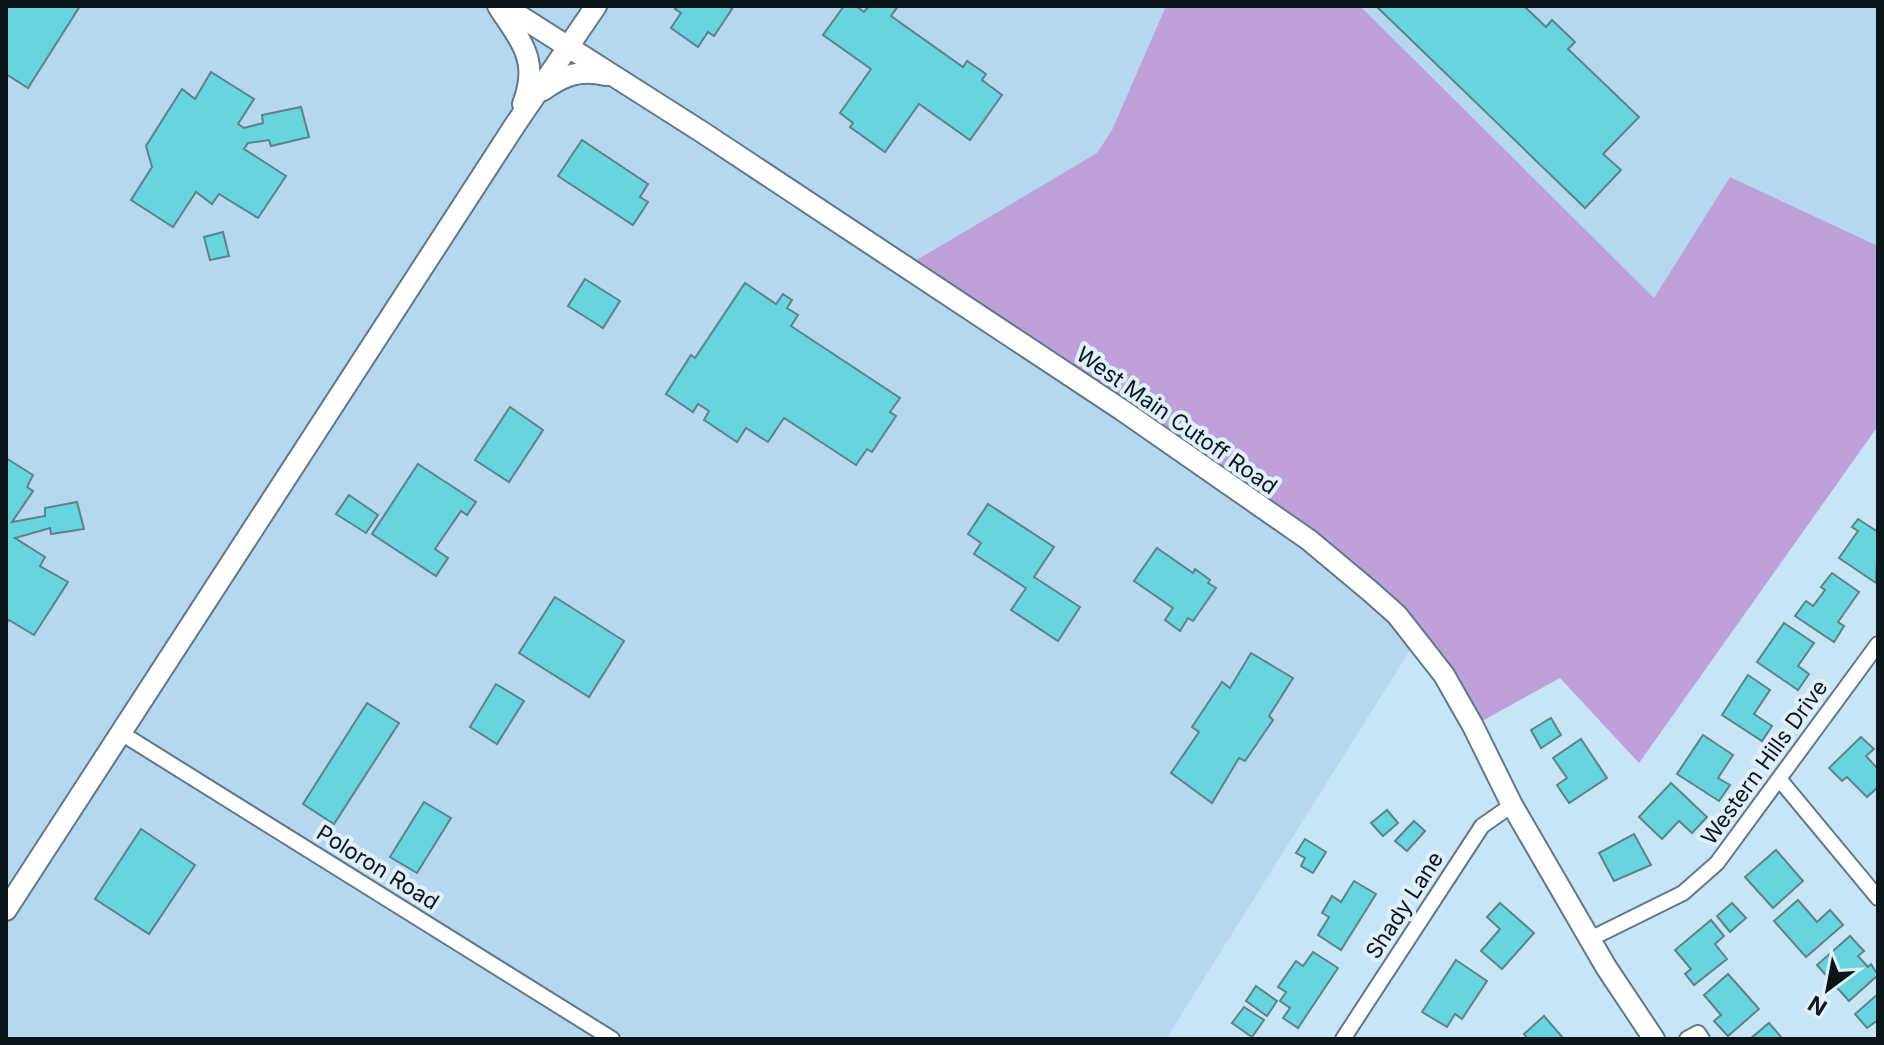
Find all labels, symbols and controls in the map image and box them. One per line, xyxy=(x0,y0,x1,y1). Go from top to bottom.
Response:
street label: West Main Cutoff Road xyxy=(1072,341,1282,499)
street label: Western Hills Drive xyxy=(1695,675,1833,849)
street label: Poloron Road xyxy=(312,819,444,915)
street label: Shady Lane xyxy=(1360,847,1448,963)
north arrow xyxy=(1788,949,1868,1029)
text: N xyxy=(1803,990,1831,1021)

